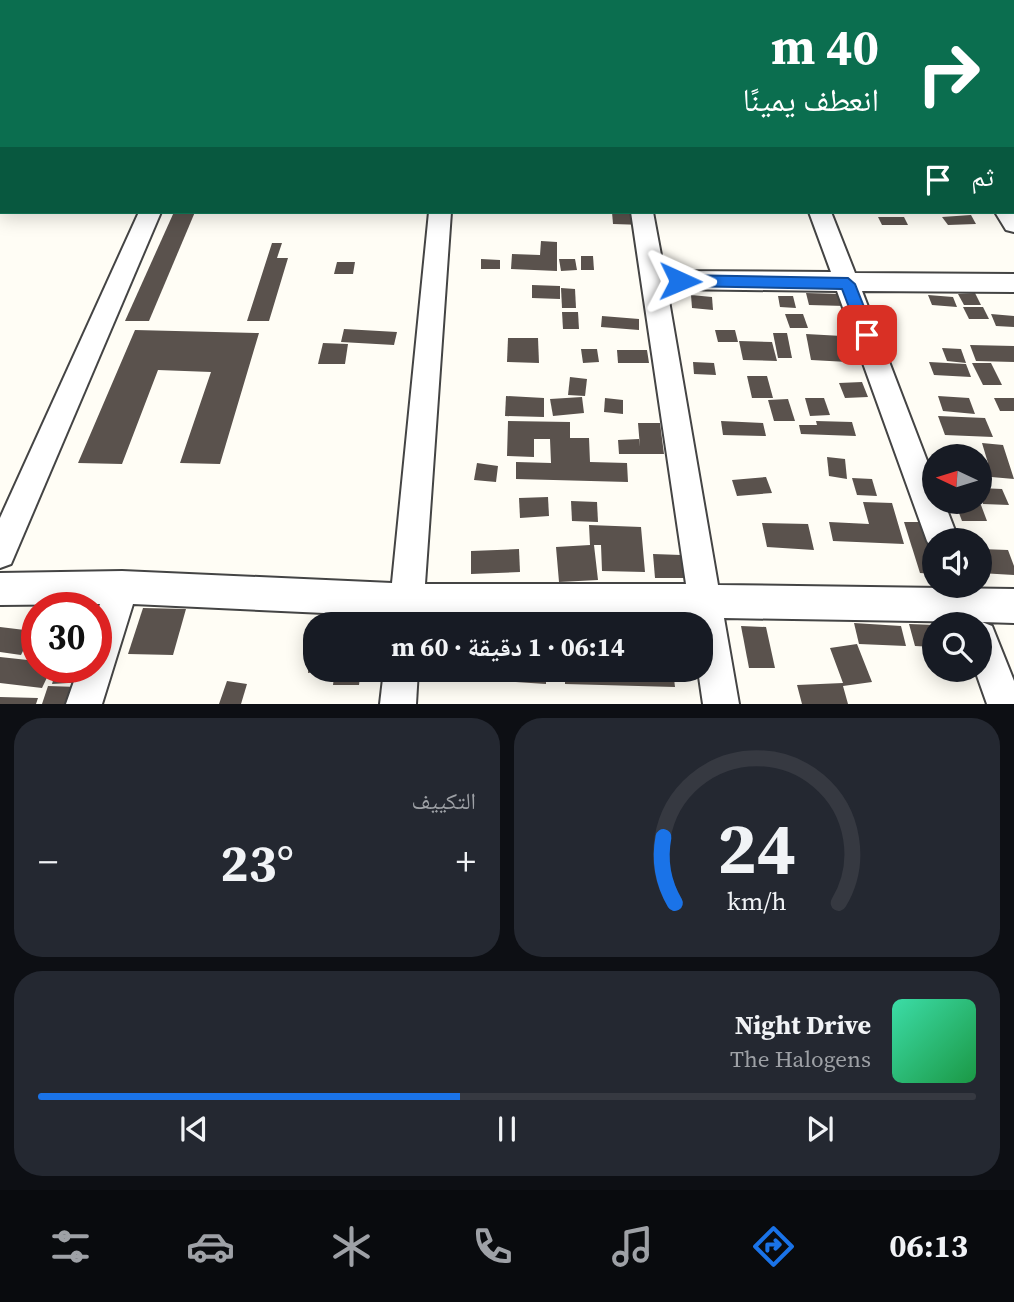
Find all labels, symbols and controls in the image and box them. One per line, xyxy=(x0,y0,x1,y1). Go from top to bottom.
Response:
text: 40 m xyxy=(771,13,879,80)
icon: right xyxy=(903,28,994,119)
text: انعطف يمينًا xyxy=(742,78,879,122)
text: ثم xyxy=(971,159,994,195)
icon: arrive xyxy=(919,161,957,199)
position arrow xyxy=(643,244,717,318)
pin xyxy=(837,305,897,365)
icon: arrive xyxy=(848,316,886,354)
north arrow xyxy=(922,444,992,514)
map controls xyxy=(922,444,992,682)
button: sound xyxy=(922,528,992,598)
speed limit sign: 30 xyxy=(21,592,112,683)
button: search xyxy=(922,612,992,682)
text: 06:14 · 1 دقيقة · 60 m xyxy=(391,629,625,665)
text: التكييف xyxy=(411,785,476,817)
text: 24 xyxy=(718,799,796,898)
text: 23° xyxy=(220,827,294,898)
text: − xyxy=(38,836,58,888)
text: + xyxy=(456,836,476,888)
text: km/h xyxy=(727,884,787,918)
text: Night Drive xyxy=(735,1007,871,1043)
text: The Halogens xyxy=(730,1043,871,1075)
icon: previous xyxy=(175,1110,213,1148)
icon: pause xyxy=(488,1110,526,1148)
icon: next xyxy=(801,1110,839,1148)
icon: filters xyxy=(46,1222,95,1271)
icon: car xyxy=(186,1222,235,1271)
icon: climate xyxy=(327,1222,376,1271)
icon: phone xyxy=(468,1222,517,1271)
icon: music xyxy=(608,1222,657,1271)
icon: directions xyxy=(749,1222,798,1271)
text: 06:13 xyxy=(889,1224,968,1268)

